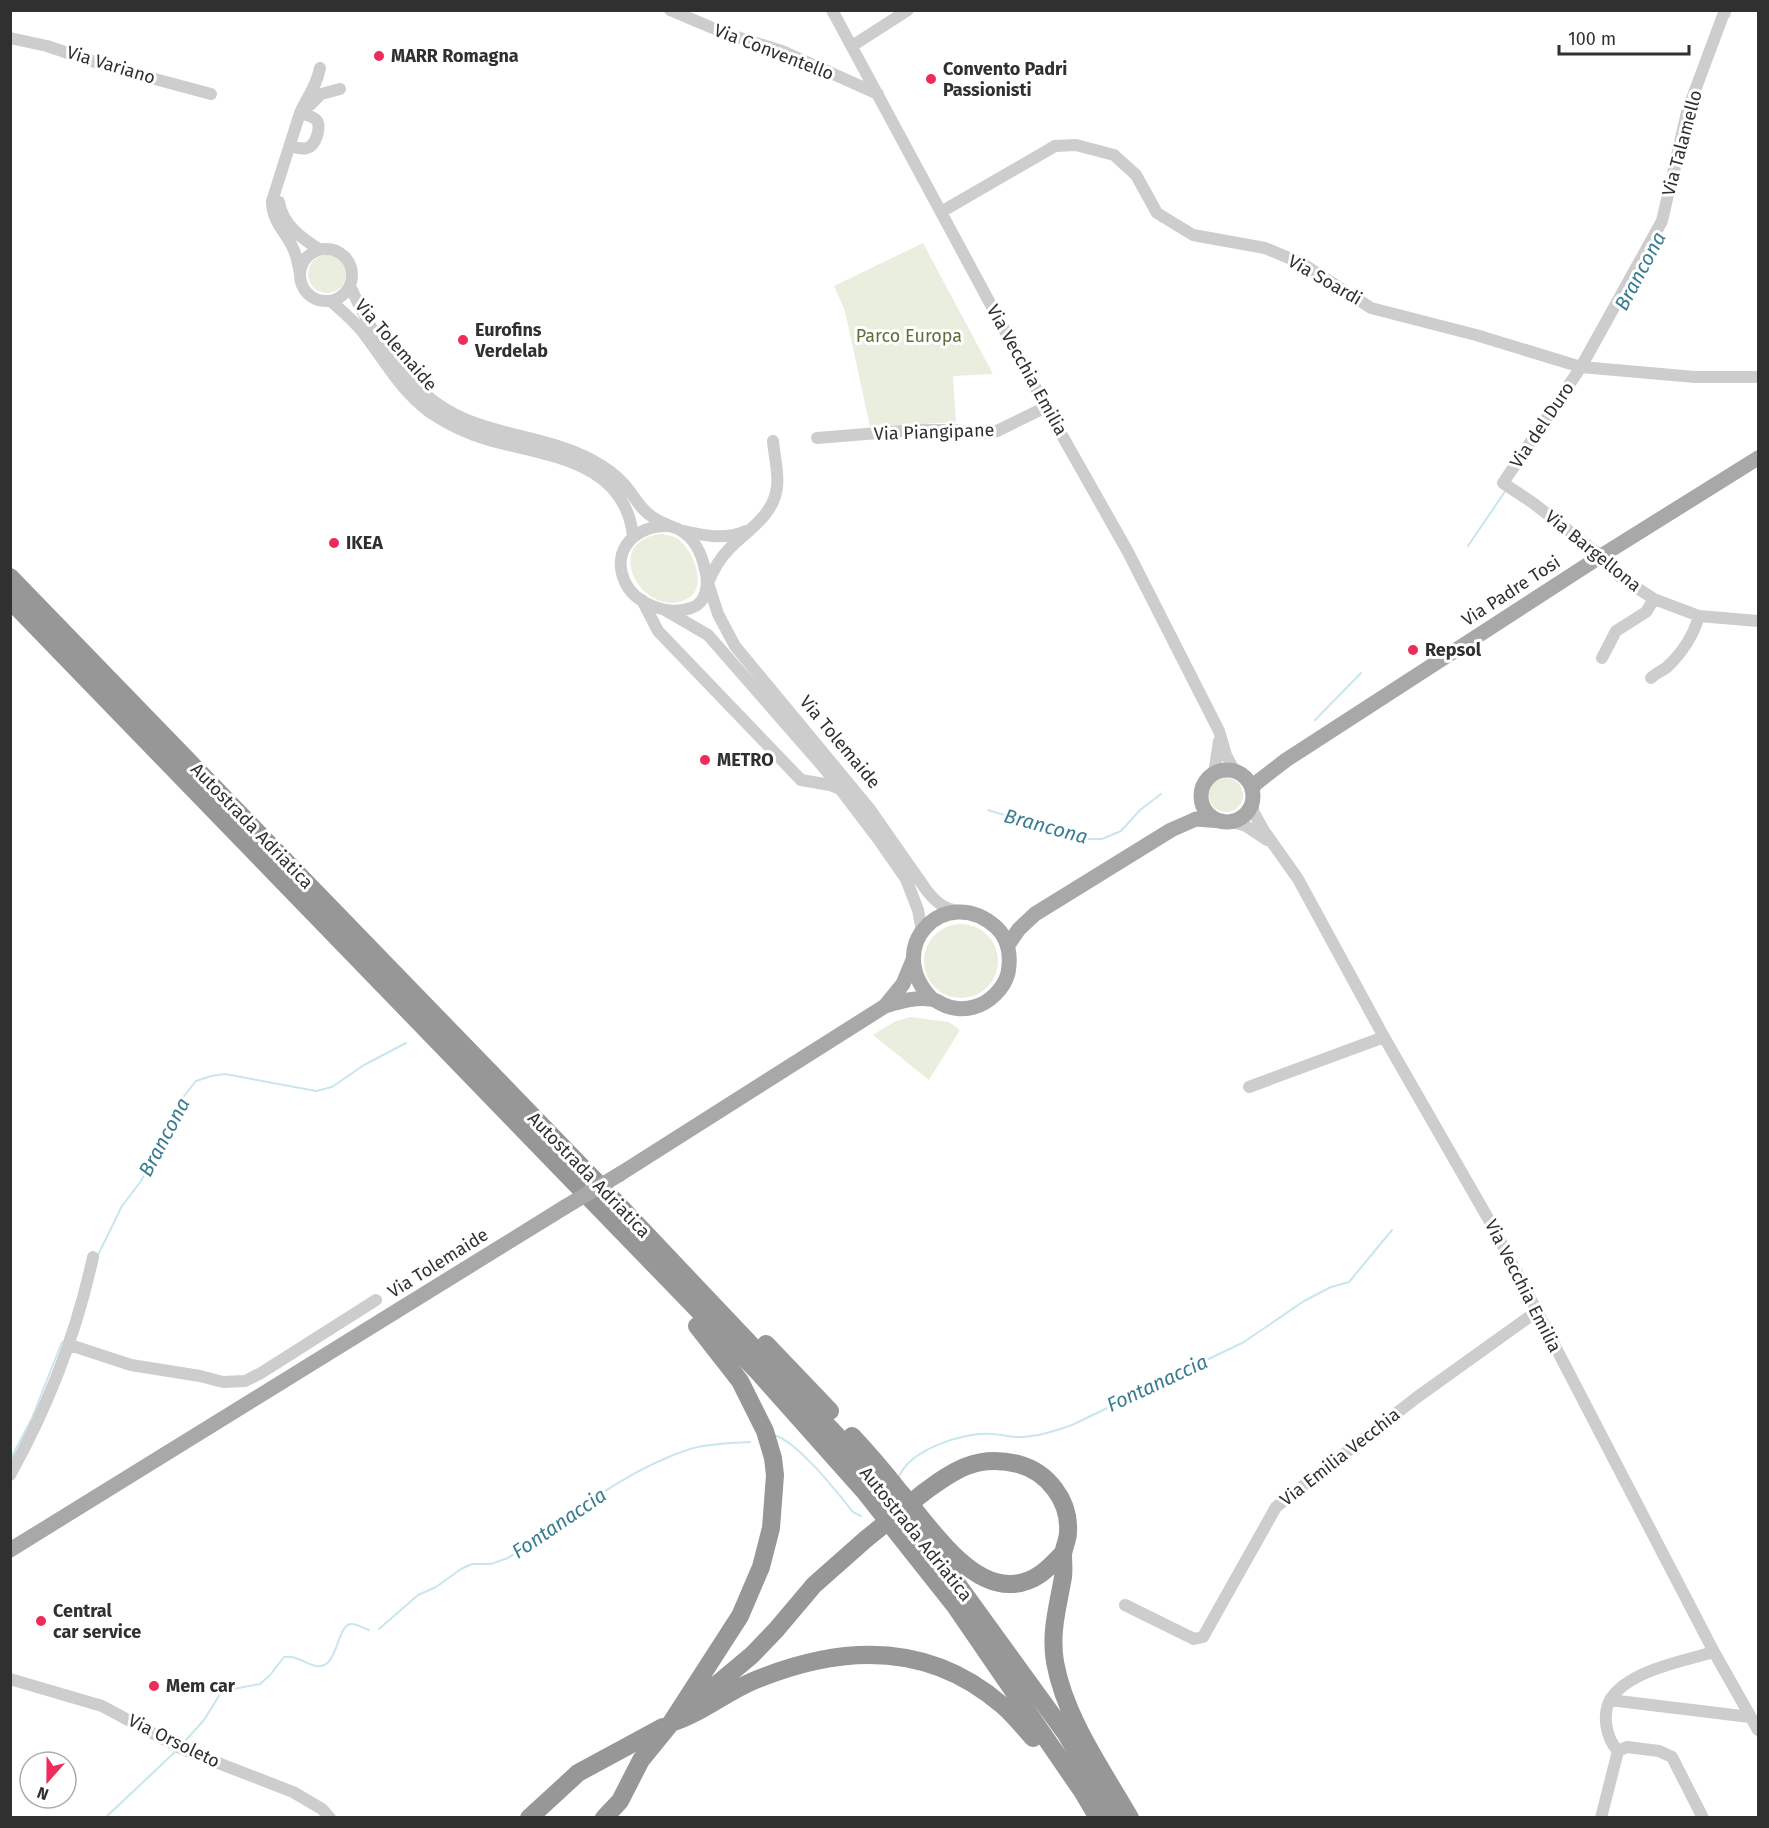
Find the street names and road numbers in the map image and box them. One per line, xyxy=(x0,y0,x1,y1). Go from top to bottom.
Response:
street label: Via Conventello xyxy=(711,19,837,85)
street label: Via Variano xyxy=(64,41,158,89)
street label: Via Talamello xyxy=(1657,88,1707,198)
street label: Via Soardi xyxy=(1284,250,1366,310)
street label: Via Tolemaide xyxy=(350,295,442,395)
street label: Via Vecchia Emilia xyxy=(982,301,1072,439)
street label: Via del Duro xyxy=(1505,378,1579,472)
street label: Via Piangipane xyxy=(873,419,995,445)
street label: Via Bargellona xyxy=(1541,506,1645,596)
street label: Via Padre Tosi xyxy=(1458,551,1564,631)
street label: Via Tolemaide xyxy=(795,691,885,793)
street label: Autostrada Adriatica xyxy=(186,758,318,894)
street label: Autostrada Adriatica xyxy=(523,1107,655,1243)
street label: Via Vecchia Emilia xyxy=(1480,1216,1566,1356)
street label: Via Tolemaide xyxy=(384,1223,492,1303)
street label: Via Emilia Vecchia xyxy=(1276,1403,1404,1511)
street label: Autostrada Adriatica xyxy=(855,1462,977,1606)
street label: Via Orsoleto xyxy=(124,1709,224,1773)

